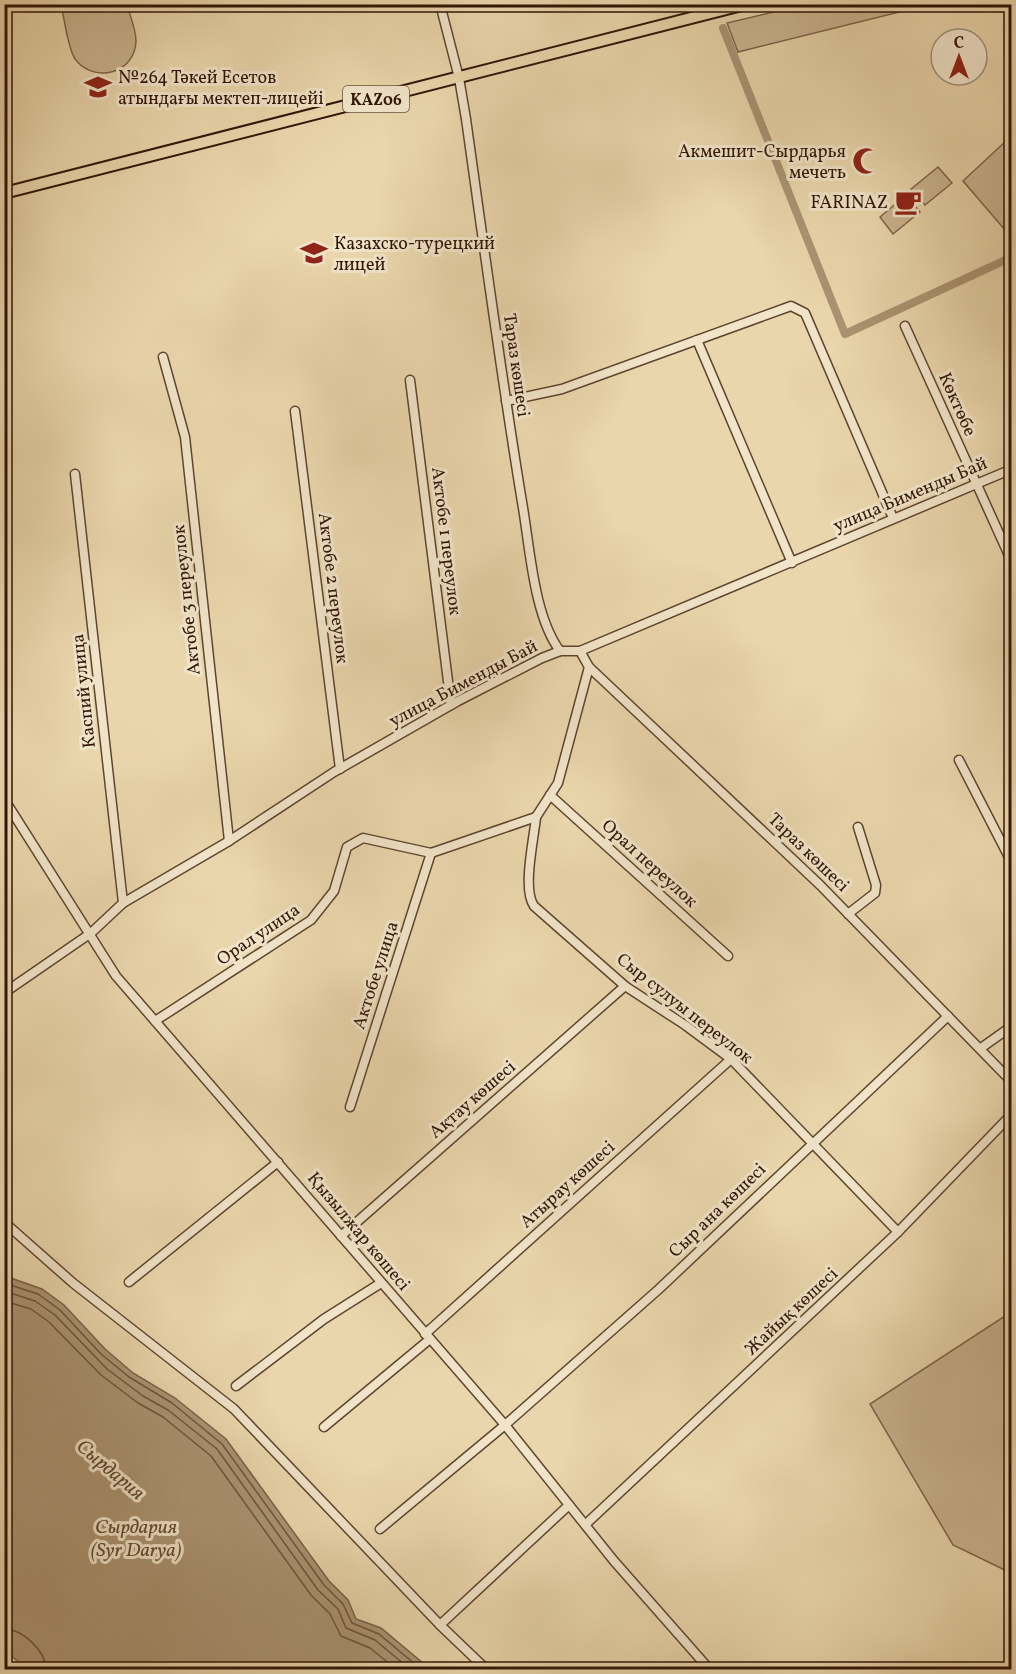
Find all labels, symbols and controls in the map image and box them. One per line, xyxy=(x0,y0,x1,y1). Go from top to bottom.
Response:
north arrow xyxy=(929,27,989,87)
text: С xyxy=(954,33,964,55)
place label: №264 Тәкей Есетов атындағы мектеп-лицейі xyxy=(118,66,324,112)
school or university icon: №264 Тәкей Есетов атындағы мектеп-лицейі xyxy=(83,72,113,102)
road number: KAZ06 xyxy=(343,86,409,112)
place label: Акмешит-Сырдарья мечеть xyxy=(678,140,846,186)
mosque icon: Акмешит-Сырдарья мечеть xyxy=(851,146,881,176)
cafe icon: FARINAZ xyxy=(893,187,923,217)
place label: FARINAZ xyxy=(811,191,888,216)
place label: Казахско-турецкий лицей xyxy=(334,232,495,278)
school or university icon: Казахско-турецкий лицей xyxy=(299,238,329,268)
street label: Тараз көшесі xyxy=(496,312,535,419)
street label: Көктөбе xyxy=(932,369,982,440)
street label: улица Бименды Бай xyxy=(830,452,991,539)
street label: Актобе 1 переулок xyxy=(424,466,467,617)
street label: Актобе 2 переулок xyxy=(311,511,354,665)
street label: Актобе 3 переулок xyxy=(167,523,208,676)
street label: Каспий улица xyxy=(66,632,103,749)
street label: улица Бименды Бай xyxy=(385,635,542,734)
street label: Тараз көшесі xyxy=(762,808,854,898)
street label: Орал переулок xyxy=(595,814,703,914)
street label: Орал улица xyxy=(212,898,305,972)
street label: Актобе улица xyxy=(347,918,406,1033)
street label: Сыр сулуы переулок xyxy=(611,948,758,1071)
street label: Ақтау көшесі xyxy=(424,1055,522,1145)
street label: Атырау көшесі xyxy=(515,1136,621,1235)
street label: Сыр ана көшесі xyxy=(664,1158,772,1264)
street label: Қызылжар көшесі xyxy=(301,1167,415,1297)
street label: Жайық көшесі xyxy=(740,1262,844,1362)
water label: Сырдария xyxy=(69,1433,150,1508)
water label: Сырдария (Syr Darya) xyxy=(90,1514,182,1565)

